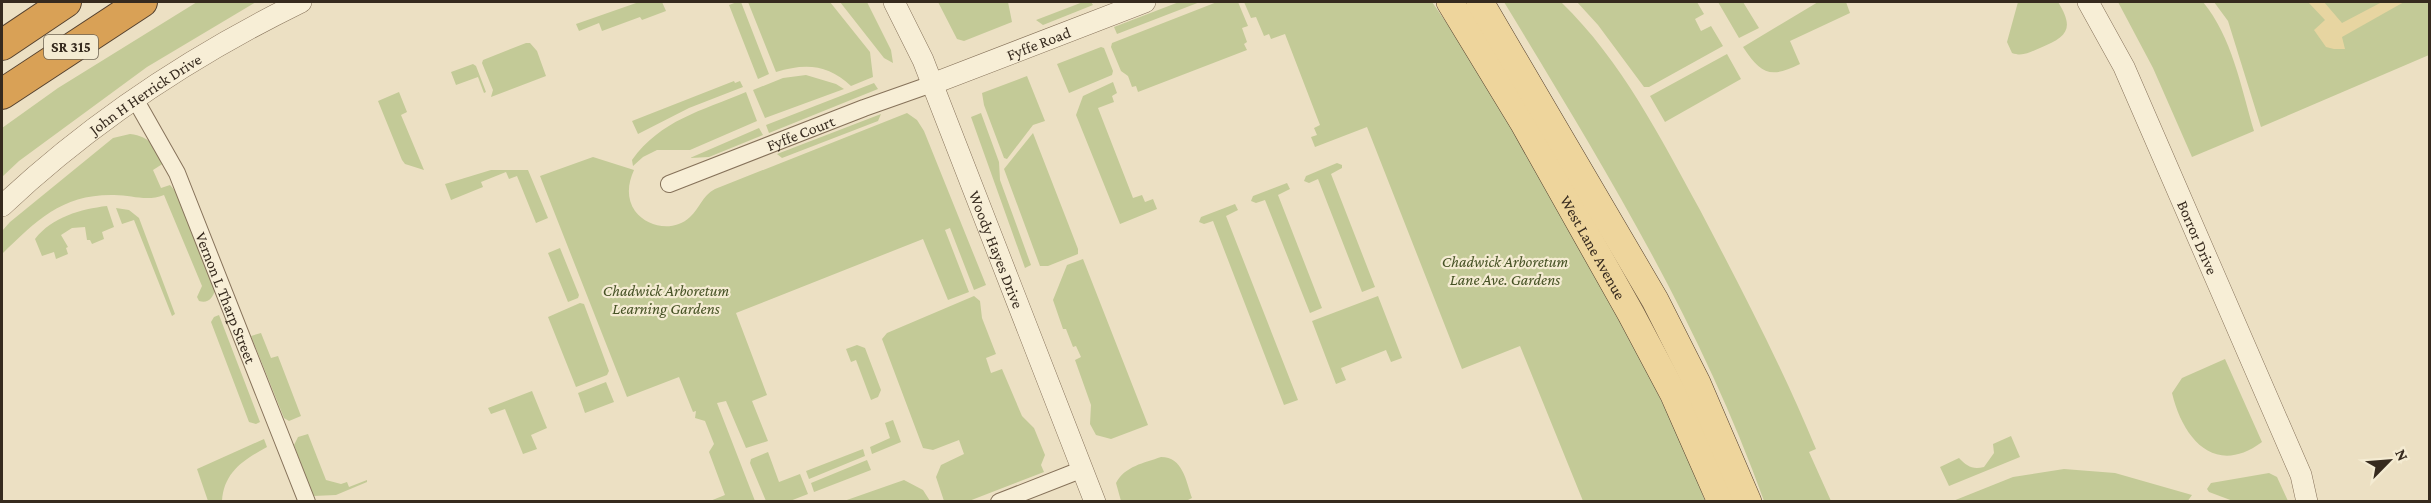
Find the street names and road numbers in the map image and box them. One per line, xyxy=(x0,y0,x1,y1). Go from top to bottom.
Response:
street label: Fyffe Road xyxy=(1004,23,1074,64)
road number: SR 315 xyxy=(44,35,98,59)
street label: John H Herrick Drive xyxy=(84,50,204,140)
street label: Fyffe Court xyxy=(764,112,838,154)
street label: Woody Hayes Drive xyxy=(966,188,1027,311)
street label: West Lane Avenue xyxy=(1557,192,1629,302)
street label: Borror Drive xyxy=(2174,198,2221,277)
street label: Vernon L Tharp Street xyxy=(192,230,260,366)

